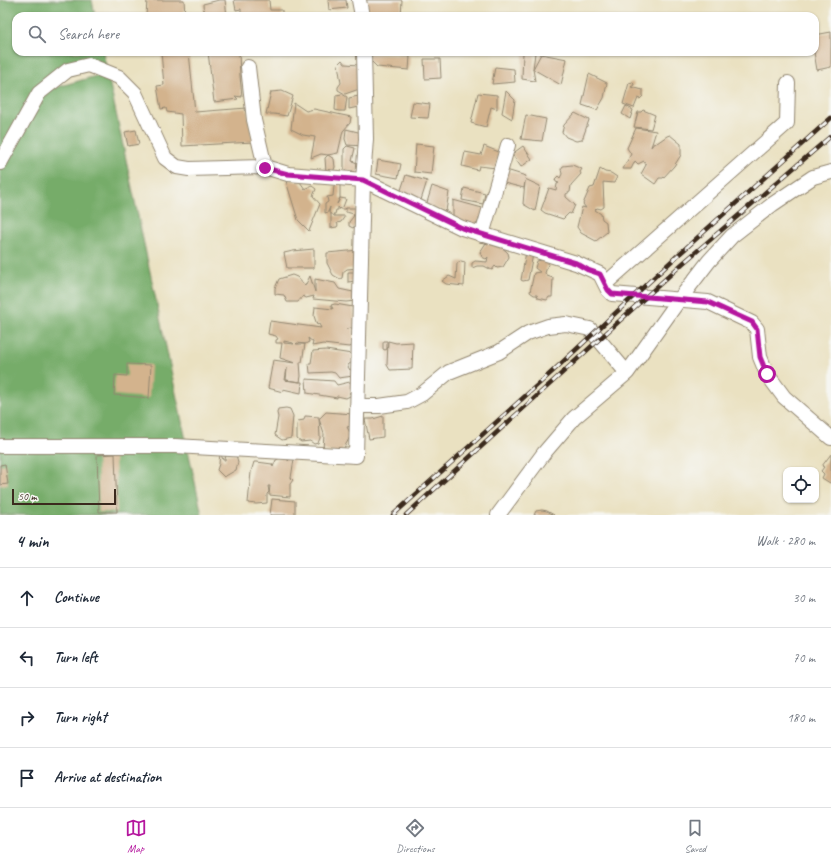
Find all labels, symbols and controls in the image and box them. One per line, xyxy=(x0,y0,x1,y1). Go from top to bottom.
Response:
search box xyxy=(12,12,819,56)
icon: search xyxy=(26,23,48,45)
text: Search here xyxy=(58,25,119,44)
route end xyxy=(256,159,274,177)
route start xyxy=(758,365,776,383)
map controls xyxy=(783,467,819,503)
button: locate xyxy=(783,467,819,503)
scale bar xyxy=(12,487,116,506)
text: 50 m xyxy=(18,489,37,503)
text: 4 min xyxy=(16,531,49,552)
text: Walk · 280 m xyxy=(756,533,815,549)
icon: ahead xyxy=(16,587,38,609)
text: Continue xyxy=(54,588,99,607)
text: 30 m xyxy=(793,590,815,606)
icon: left xyxy=(16,647,38,669)
text: Turn left xyxy=(54,648,97,667)
text: 70 m xyxy=(793,650,815,666)
icon: right xyxy=(16,707,38,729)
text: Turn right xyxy=(54,708,107,727)
text: 180 m xyxy=(787,710,815,726)
icon: arrive xyxy=(16,767,38,789)
text: Arrive at destination xyxy=(54,768,161,787)
tab: Map xyxy=(125,817,147,855)
tab: Directions xyxy=(396,817,435,855)
tab: Saved xyxy=(684,817,706,855)

